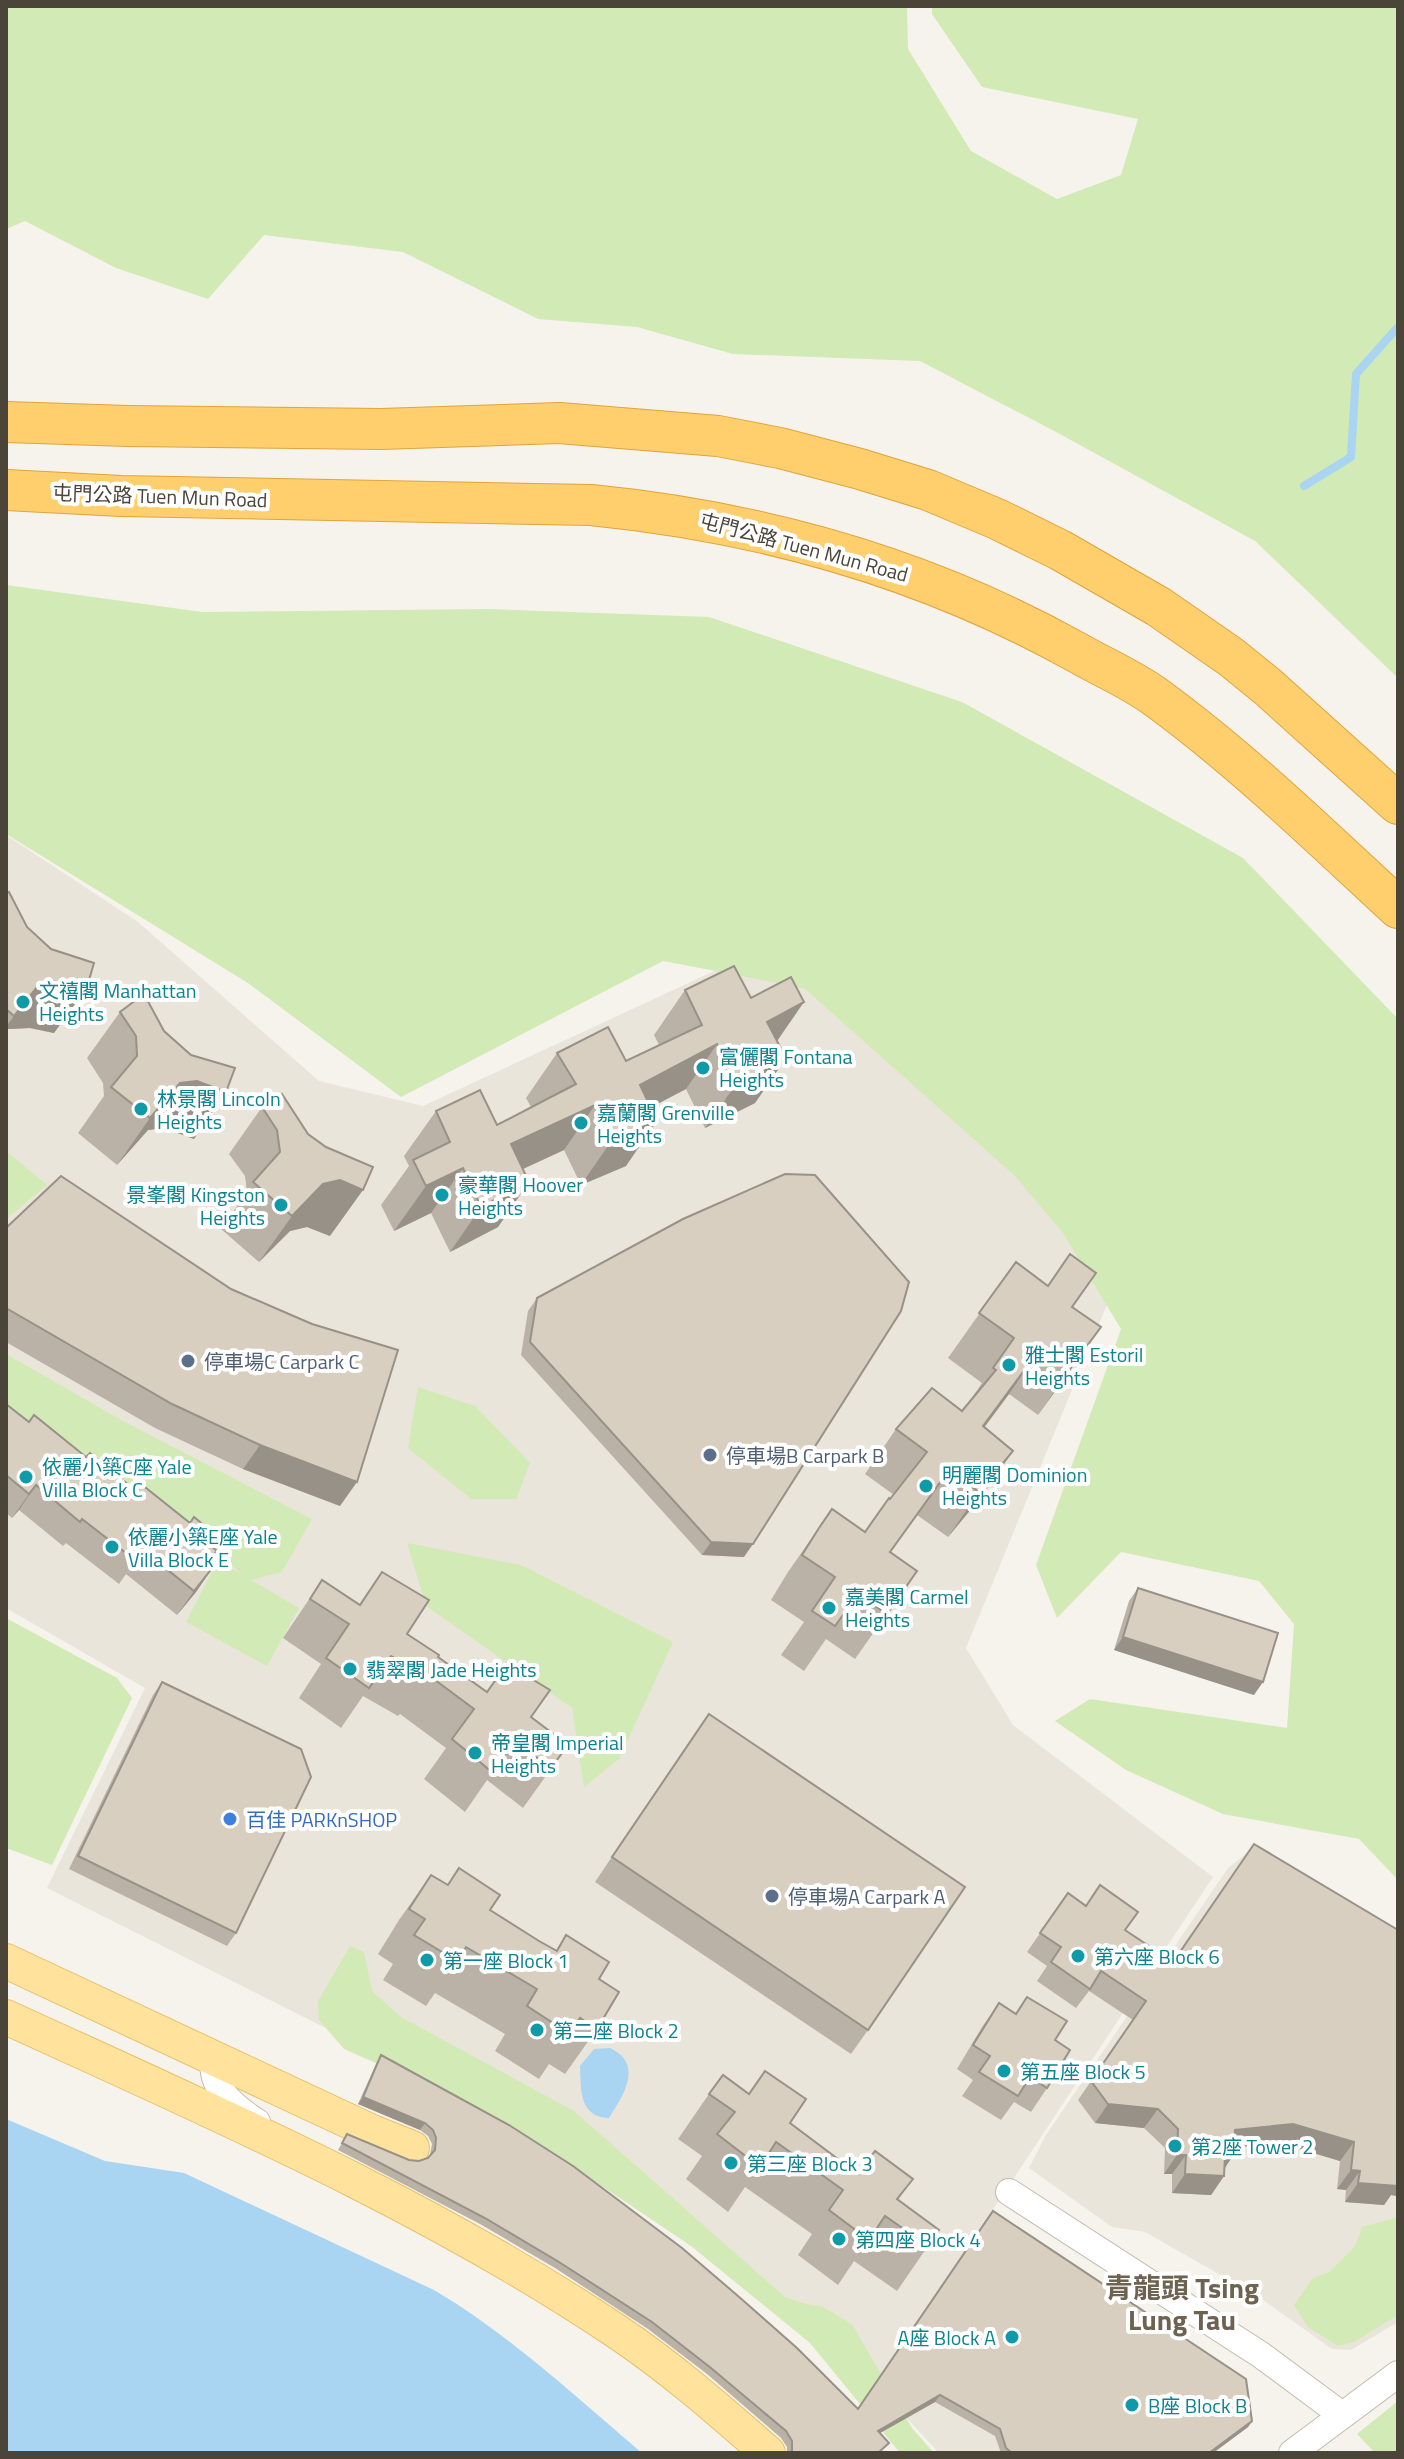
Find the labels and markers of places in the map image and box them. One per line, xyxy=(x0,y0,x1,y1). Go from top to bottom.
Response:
place label: 文禧閣 Manhattan Heights xyxy=(39,975,197,1029)
marker: 文禧閣 Manhattan Heights xyxy=(14,993,32,1011)
place label: 富儷閣 Fontana Heights xyxy=(719,1041,853,1095)
marker: 富儷閣 Fontana Heights xyxy=(694,1059,712,1077)
place label: 林景閣 Lincoln Heights xyxy=(157,1083,281,1137)
place label: 嘉蘭閣 Grenville Heights xyxy=(597,1097,735,1151)
marker: 林景閣 Lincoln Heights xyxy=(132,1100,150,1118)
marker: 嘉蘭閣 Grenville Heights xyxy=(572,1114,590,1132)
place label: 豪華閣 Hoover Heights xyxy=(458,1169,583,1223)
place label: 景峯閣 Kingston Heights xyxy=(126,1179,265,1233)
marker: 豪華閣 Hoover Heights xyxy=(433,1186,451,1204)
marker: 景峯閣 Kingston Heights xyxy=(272,1196,290,1214)
place label: 雅士閣 Estoril Heights xyxy=(1025,1339,1143,1393)
place label: 停車場C Carpark C xyxy=(204,1346,360,1377)
marker: 停車場C Carpark C xyxy=(179,1352,197,1370)
marker: 雅士閣 Estoril Heights xyxy=(1000,1356,1018,1374)
place label: 停車場B Carpark B xyxy=(726,1440,884,1471)
marker: 停車場B Carpark B xyxy=(701,1446,719,1464)
place label: 依麗小築C座 Yale Villa Block C xyxy=(42,1451,191,1505)
place label: 明麗閣 Dominion Heights xyxy=(942,1459,1087,1513)
marker: 依麗小築C座 Yale Villa Block C xyxy=(17,1468,35,1486)
marker: 明麗閣 Dominion Heights xyxy=(917,1477,935,1495)
place label: 依麗小築E座 Yale Villa Block E xyxy=(128,1521,278,1575)
marker: 依麗小築E座 Yale Villa Block E xyxy=(103,1538,121,1556)
place label: 嘉美閣 Carmel Heights xyxy=(845,1581,969,1635)
marker: 嘉美閣 Carmel Heights xyxy=(820,1599,838,1617)
place label: 翡翠閣 Jade Heights xyxy=(366,1654,536,1685)
marker: 翡翠閣 Jade Heights xyxy=(341,1660,359,1678)
place label: 帝皇閣 Imperial Heights xyxy=(491,1727,624,1781)
marker: 帝皇閣 Imperial Heights xyxy=(466,1744,484,1762)
place label: 百佳 PARKnSHOP xyxy=(246,1804,397,1835)
marker: 百佳 PARKnSHOP xyxy=(221,1810,239,1828)
place label: 停車場A Carpark A xyxy=(788,1881,946,1912)
marker: 停車場A Carpark A xyxy=(763,1887,781,1905)
place label: 第六座 Block 6 xyxy=(1094,1941,1220,1972)
place label: 第一座 Block 1 xyxy=(443,1945,569,1976)
marker: 第六座 Block 6 xyxy=(1069,1947,1087,1965)
marker: 第一座 Block 1 xyxy=(418,1951,436,1969)
place label: 第二座 Block 2 xyxy=(553,2015,679,2046)
marker: 第二座 Block 2 xyxy=(528,2021,546,2039)
place label: 第五座 Block 5 xyxy=(1020,2056,1146,2087)
marker: 第五座 Block 5 xyxy=(995,2062,1013,2080)
place label: 第2座 Tower 2 xyxy=(1191,2131,1314,2162)
marker: 第2座 Tower 2 xyxy=(1166,2137,1184,2155)
place label: 第三座 Block 3 xyxy=(747,2148,873,2179)
marker: 第三座 Block 3 xyxy=(722,2154,740,2172)
place label: 第四座 Block 4 xyxy=(855,2224,981,2255)
marker: 第四座 Block 4 xyxy=(830,2230,848,2248)
place label: A座 Block A xyxy=(898,2322,996,2353)
marker: A座 Block A xyxy=(1003,2328,1021,2346)
place label: B座 Block B xyxy=(1148,2390,1247,2421)
marker: B座 Block B xyxy=(1123,2396,1141,2414)

